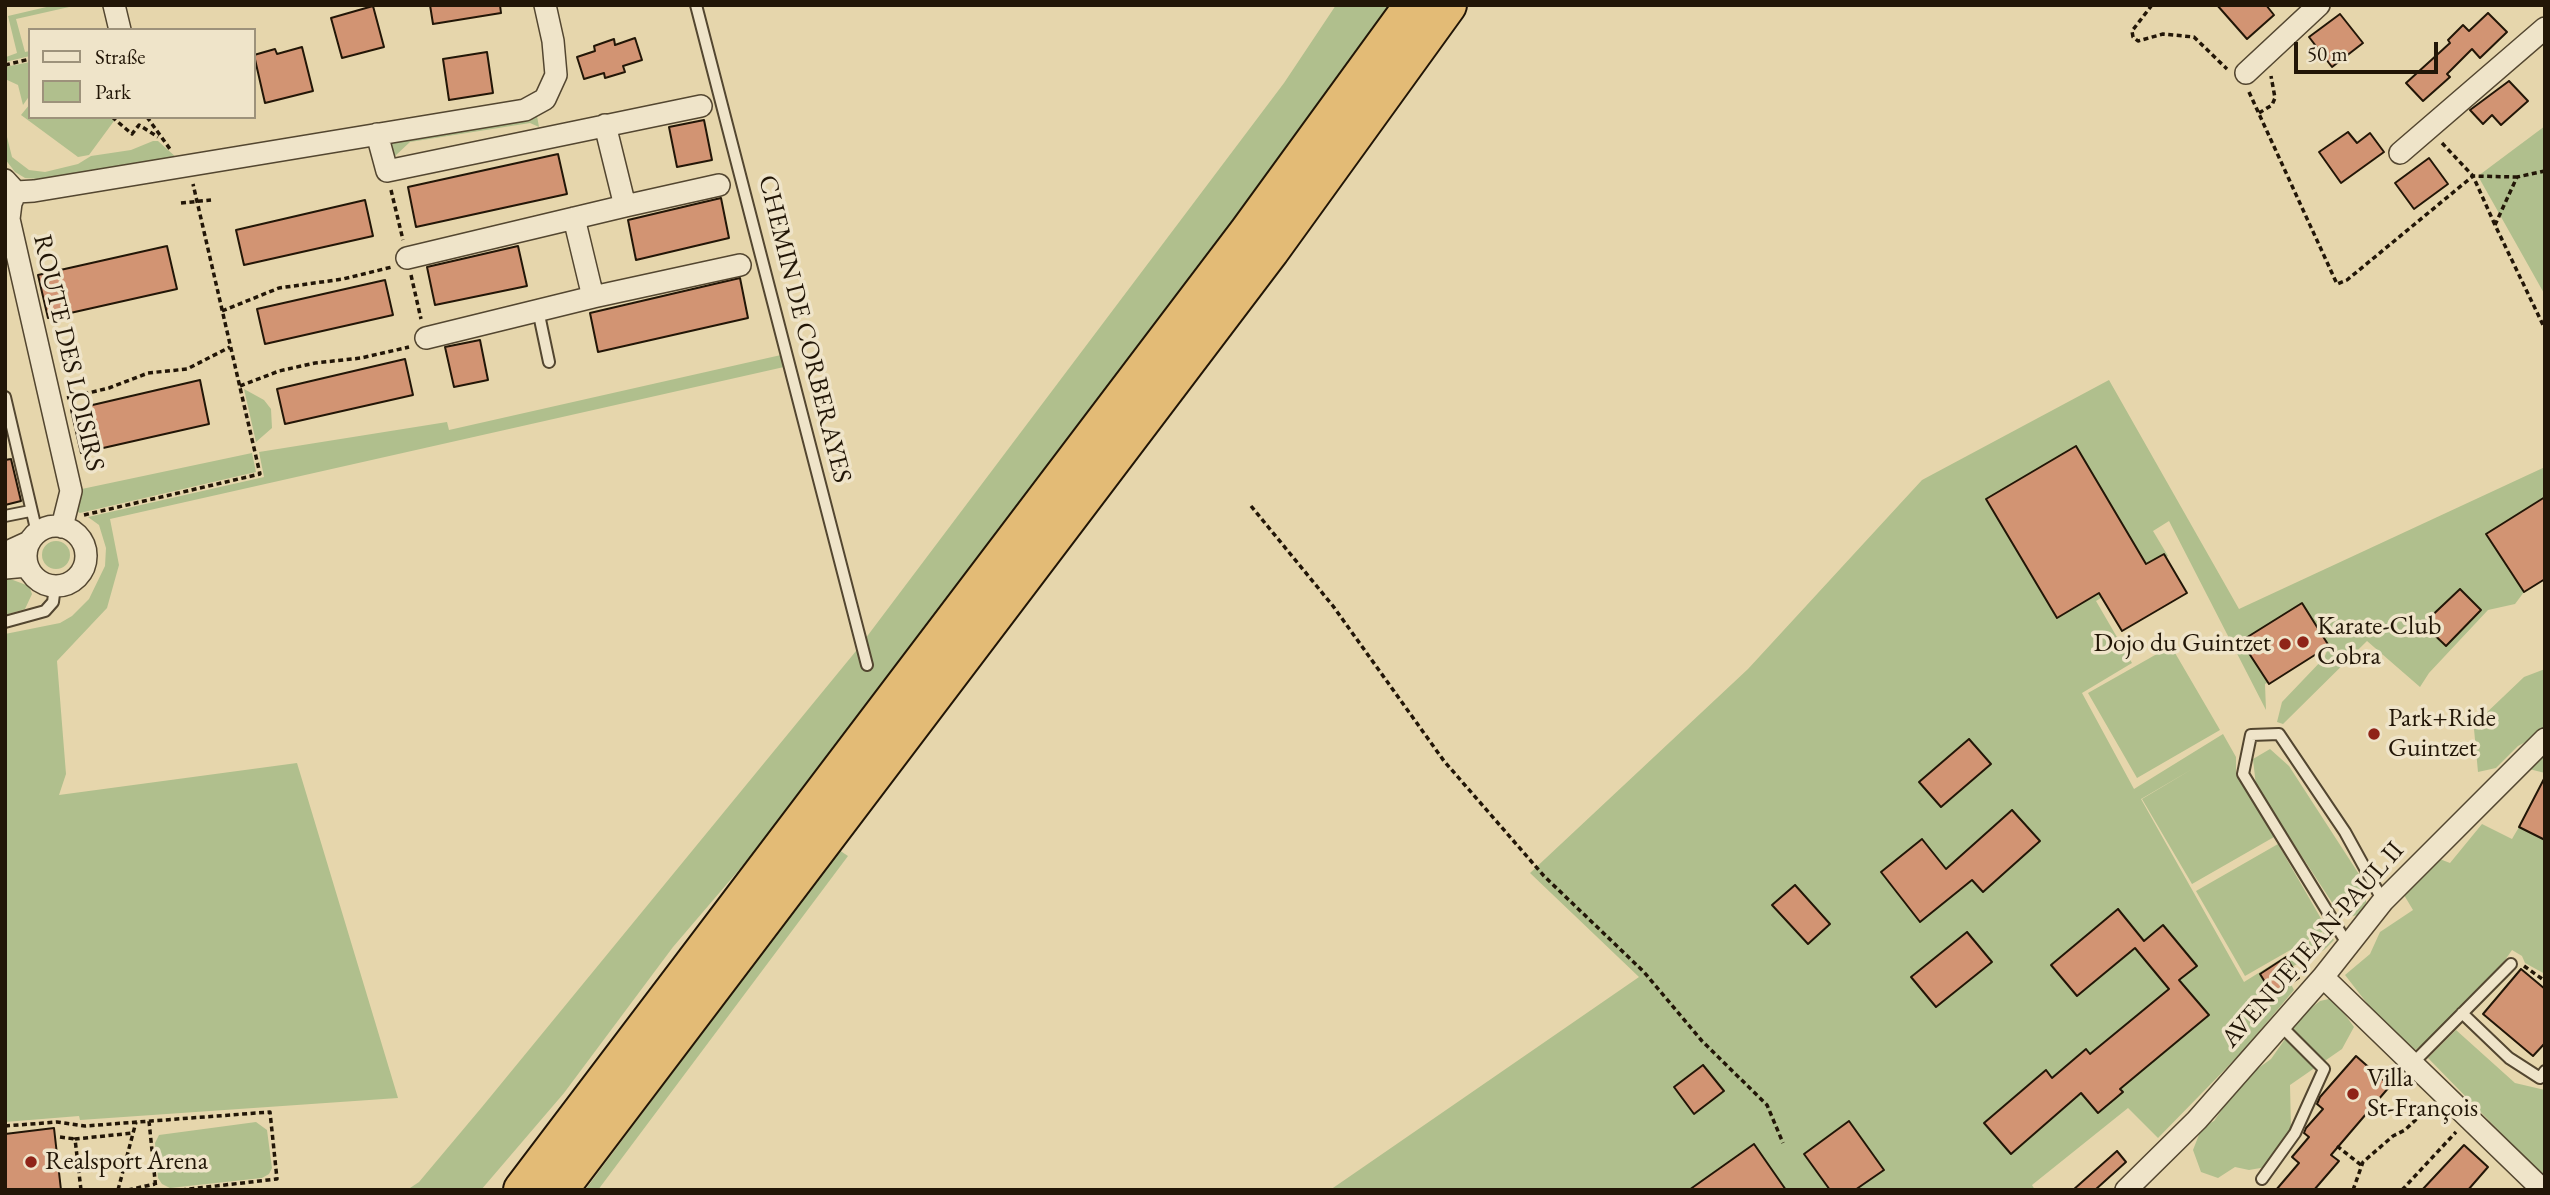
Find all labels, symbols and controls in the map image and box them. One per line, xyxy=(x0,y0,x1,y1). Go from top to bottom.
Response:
legend xyxy=(28,28,256,119)
scale bar xyxy=(2298,28,2442,72)
text: 50 m xyxy=(2307,40,2348,67)
text: Straße xyxy=(95,43,146,70)
text: Park xyxy=(95,78,131,105)
street label: CHEMIN DE CORBERAYES xyxy=(751,172,857,486)
street label: ROUTE DES LOISIRS xyxy=(26,232,110,474)
place label: Karate-Club Cobra xyxy=(2317,611,2441,672)
place label: Dojo du Guintzet xyxy=(2093,628,2271,660)
marker: Karate-Club Cobra xyxy=(2295,634,2311,650)
marker: Dojo du Guintzet xyxy=(2277,636,2293,652)
place label: Park+Ride Guintzet xyxy=(2388,703,2496,764)
marker: Park+Ride Guintzet xyxy=(2366,726,2382,742)
street label: AVENUE JEAN-PAUL II xyxy=(2215,836,2411,1054)
place label: Villa St-François xyxy=(2367,1063,2478,1124)
marker: Villa St-François xyxy=(2345,1086,2361,1102)
place label: Realsport Arena xyxy=(45,1146,208,1178)
marker: Realsport Arena xyxy=(23,1154,39,1170)

